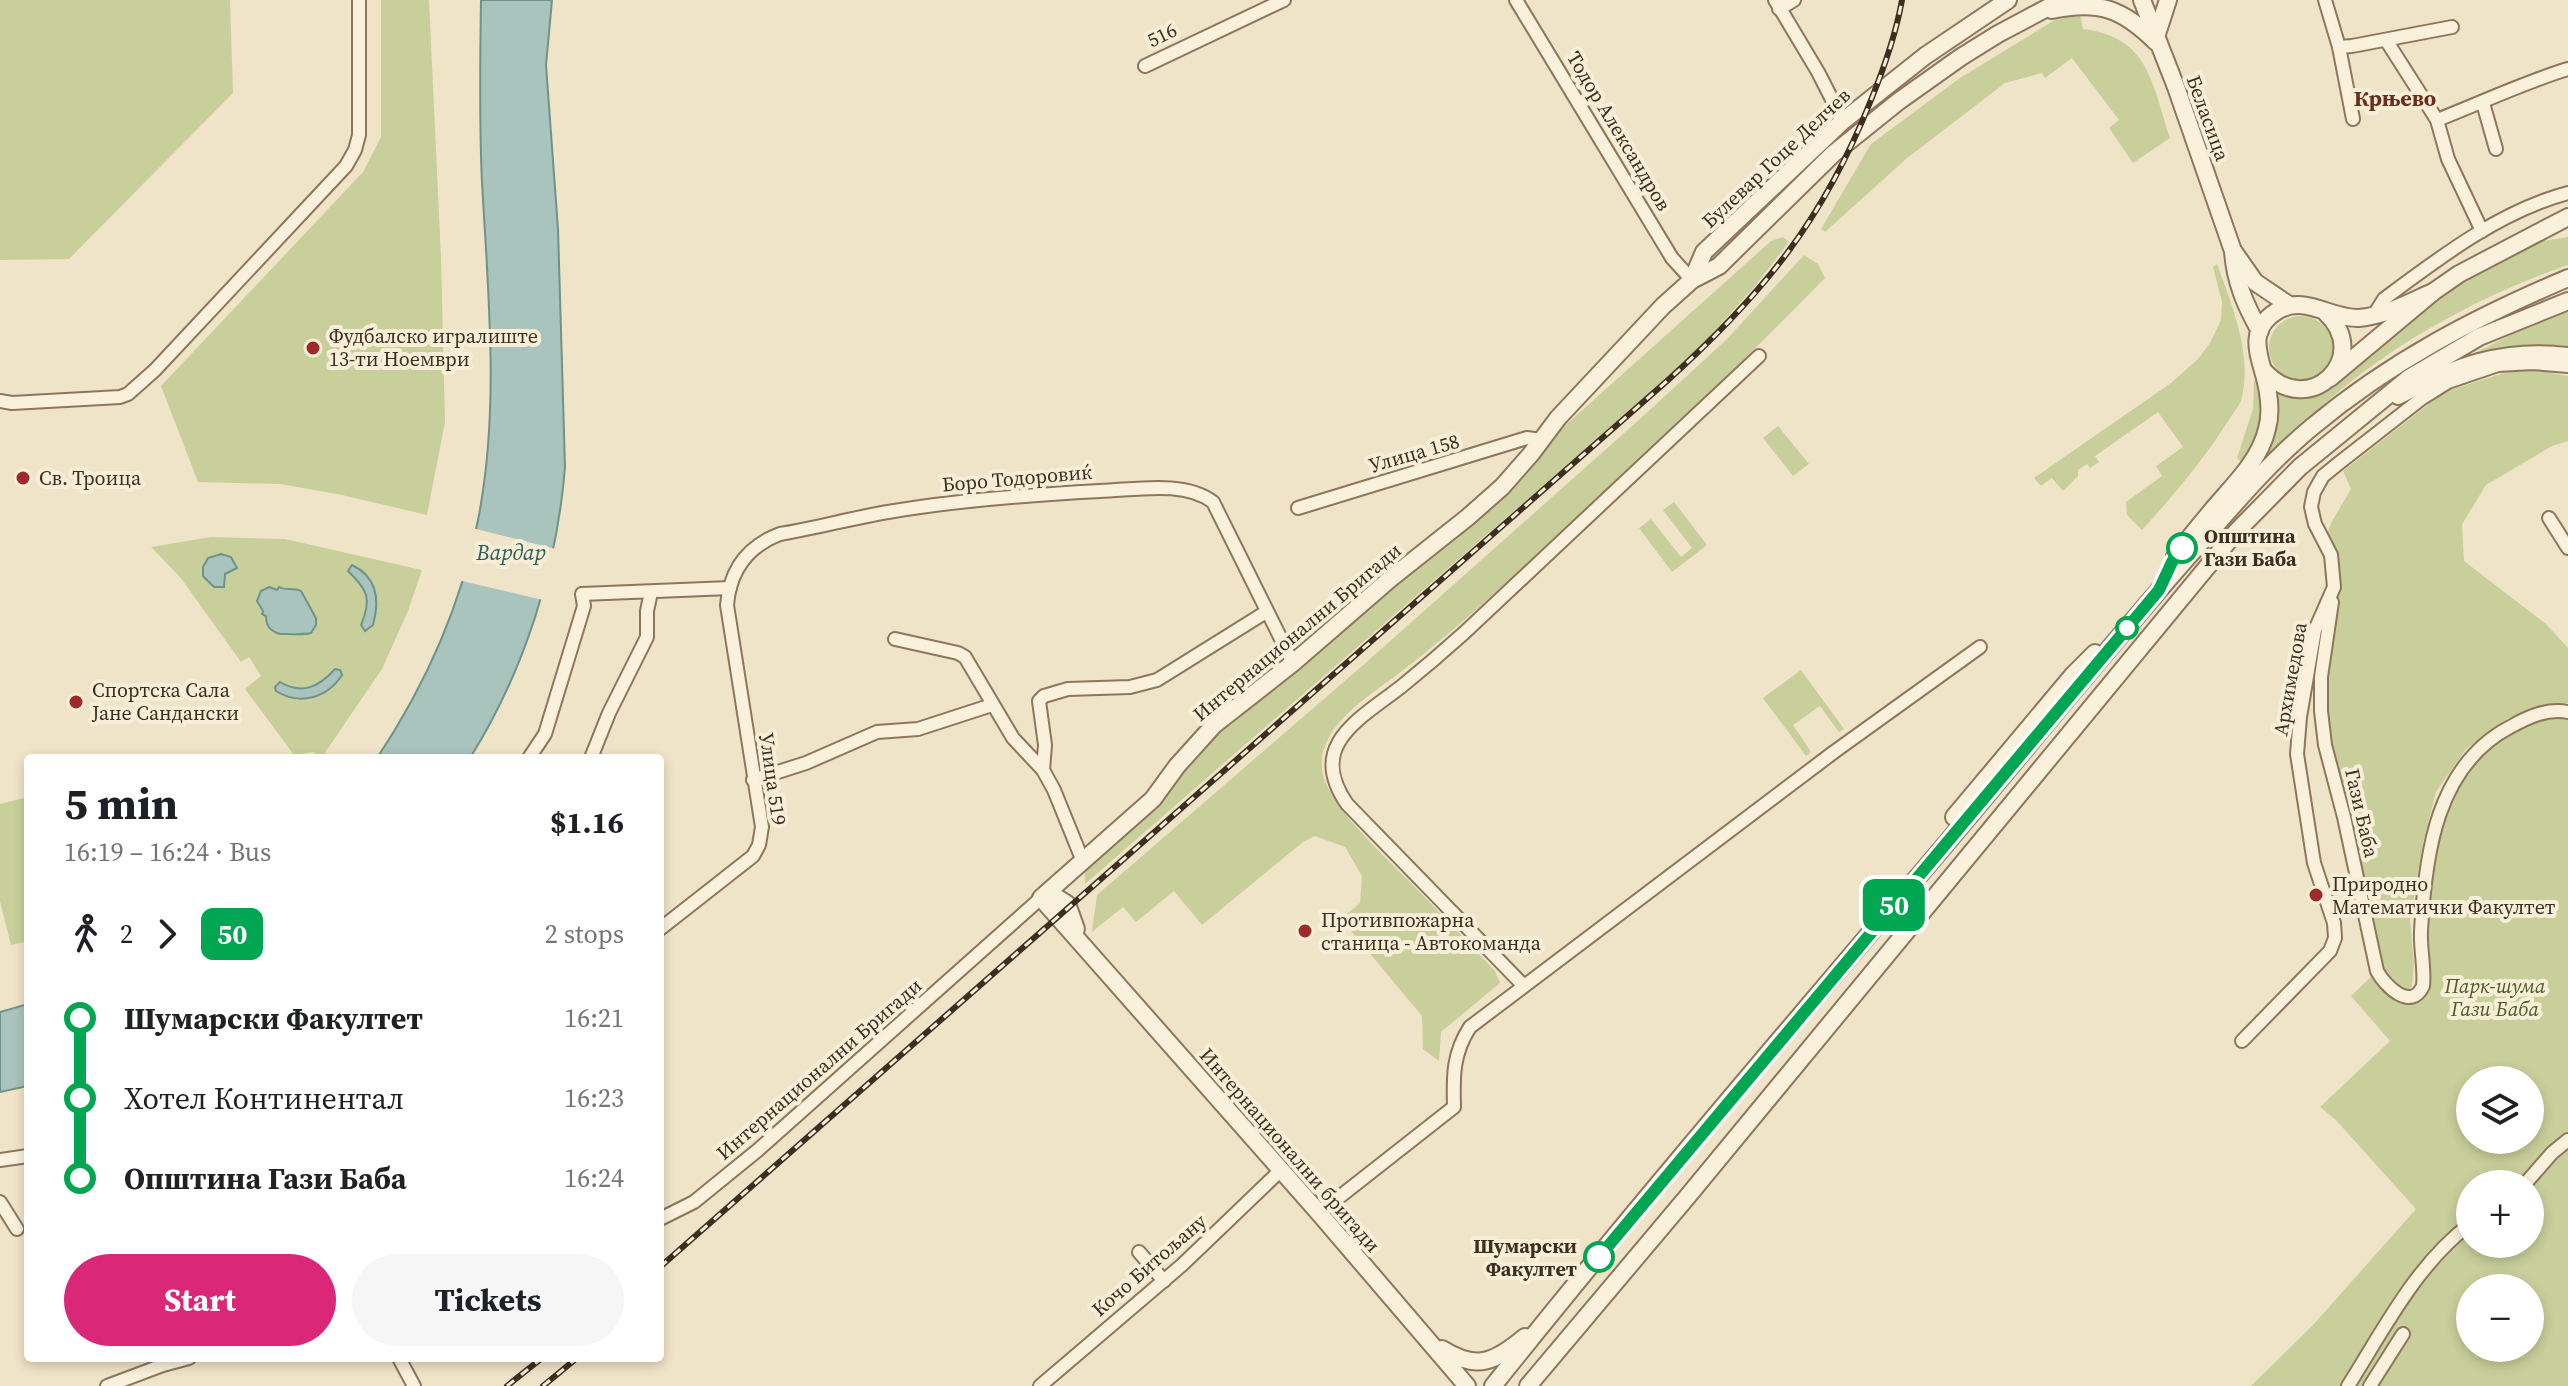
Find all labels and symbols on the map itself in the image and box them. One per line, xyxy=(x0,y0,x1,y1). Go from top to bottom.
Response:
street label: 516 xyxy=(1142,16,1182,54)
street label: Тодор Александров xyxy=(1560,46,1678,216)
street label: Беласица xyxy=(2180,71,2237,165)
street label: Булевар Гоце Делчев xyxy=(1696,82,1856,234)
district label: Крњево xyxy=(2354,83,2436,113)
place label: Фудбалско игралиште 13-ти Ноември xyxy=(329,322,538,373)
marker: Фудбалско игралиште 13-ти Ноември xyxy=(304,339,322,357)
street label: Улица 158 xyxy=(1365,427,1463,479)
street label: Боро Тодоровиќ xyxy=(941,458,1093,498)
place label: Св. Троица xyxy=(39,464,142,492)
marker: Св. Троица xyxy=(14,469,32,487)
place label: Општина Гази Баба xyxy=(2204,522,2297,573)
marker: Општина Гази Баба xyxy=(2167,533,2197,563)
street label: Интернационални Бригади xyxy=(1187,536,1407,728)
water label: Вардар xyxy=(475,537,546,567)
unlabelled marker xyxy=(2116,617,2138,639)
street label: Архимедова xyxy=(2266,619,2314,738)
place label: Спортска Сала Јане Сандански xyxy=(91,676,239,727)
marker: Спортска Сала Јане Сандански xyxy=(67,693,85,711)
street label: Улица 519 xyxy=(753,731,793,827)
street label: Гази Баба xyxy=(2338,766,2386,861)
place label: Природно Математички Факултет xyxy=(2332,870,2556,921)
line badge: 50 xyxy=(1858,879,1930,931)
marker: Природно Математички Факултет xyxy=(2307,886,2325,904)
place label: Противпожарна станица - Автокоманда xyxy=(1321,906,1542,957)
marker: Противпожарна станица - Автокоманда xyxy=(1296,922,1314,940)
street label: Интернационални Бригади xyxy=(710,972,928,1166)
park label: Парк-шума Гази Баба xyxy=(2444,972,2546,1023)
street label: Интернационални бригади xyxy=(1193,1042,1387,1258)
street label: Кочо Битољану xyxy=(1086,1207,1213,1323)
place label: Шумарски Факултет xyxy=(1473,1232,1577,1283)
marker: Шумарски Факултет xyxy=(1584,1242,1614,1272)

